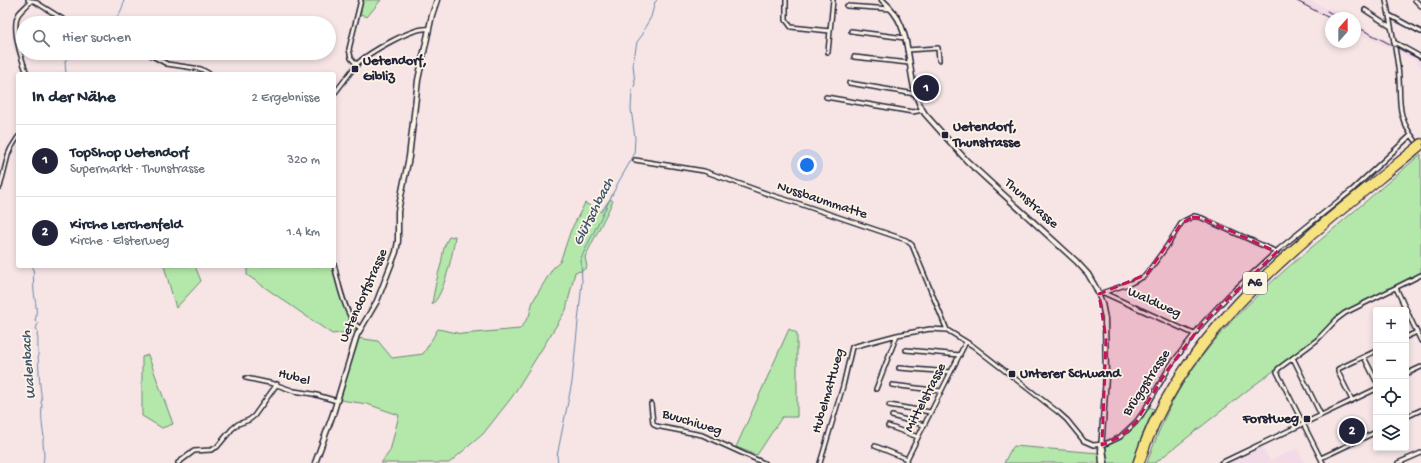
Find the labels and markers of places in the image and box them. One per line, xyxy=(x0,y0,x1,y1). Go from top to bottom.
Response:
place label: Uetendorf, Gibliz xyxy=(363,53,427,86)
marker: Uetendorf, Gibliz xyxy=(350,64,360,74)
pin: 1 xyxy=(913,73,939,103)
place label: Uetendorf, Thunstrasse xyxy=(952,119,1021,152)
marker: Uetendorf, Thunstrasse xyxy=(940,130,950,140)
place label: Unterer Schwand xyxy=(1020,366,1122,383)
marker: Unterer Schwand xyxy=(1007,369,1017,379)
place label: Forstweg xyxy=(1242,411,1299,428)
marker: Forstweg xyxy=(1302,414,1312,424)
pin: 2 xyxy=(1339,416,1365,446)

